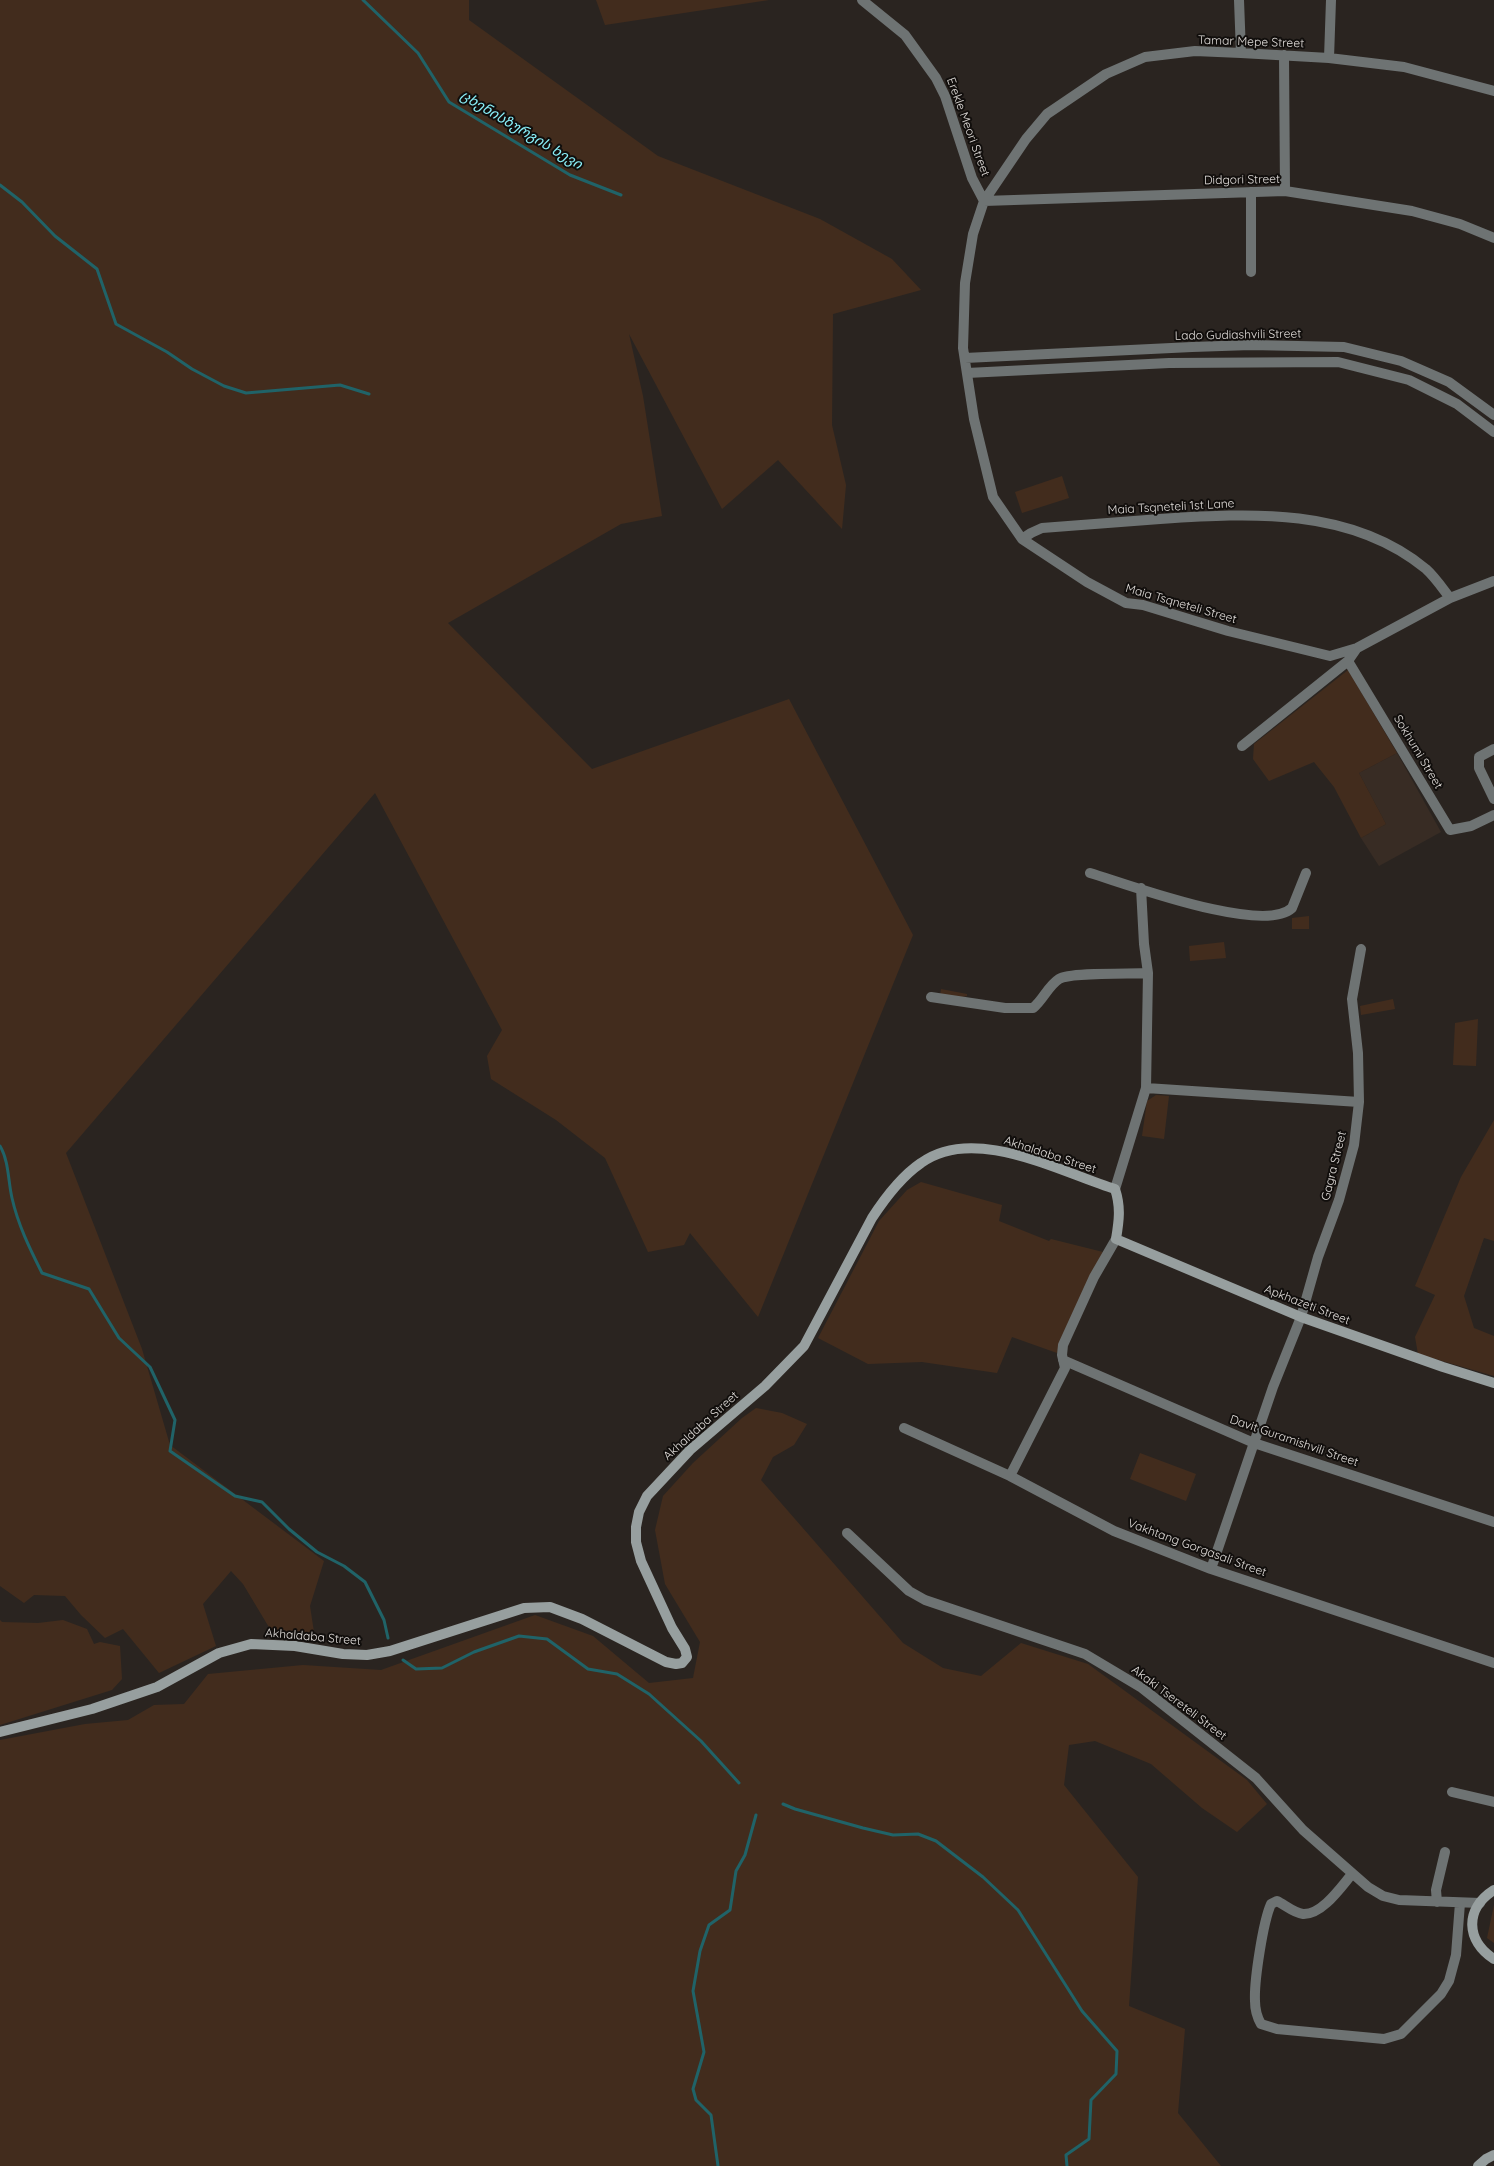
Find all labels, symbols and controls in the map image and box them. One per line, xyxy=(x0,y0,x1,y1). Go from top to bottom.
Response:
street label: Tamar Mepe Street xyxy=(1198,33,1304,51)
street label: Erekle Meori Street xyxy=(943,76,993,178)
water label: ცხენისზურგის ხევი xyxy=(457,87,585,173)
street label: Didgori Street xyxy=(1204,172,1280,188)
street label: Lado Gudiashvili Street xyxy=(1175,327,1301,343)
street label: Maia Tsqneteli 1st Lane xyxy=(1107,496,1235,518)
street label: Maia Tsqneteli Street xyxy=(1124,581,1238,627)
street label: Sokhumi Street xyxy=(1390,712,1446,792)
street label: Gagra Street xyxy=(1318,1130,1350,1202)
street label: Akhaldaba Street xyxy=(1002,1133,1098,1177)
street label: Apkhazeti Street xyxy=(1262,1282,1352,1328)
street label: Akhaldaba Street xyxy=(661,1389,741,1463)
street label: Davit Guramishvili Street xyxy=(1228,1412,1360,1470)
street label: Vakhtang Gorgasali Street xyxy=(1126,1516,1268,1580)
street label: Akhaldaba Street xyxy=(265,1626,361,1648)
street label: Akaki Tsereteli Street xyxy=(1129,1663,1229,1743)

